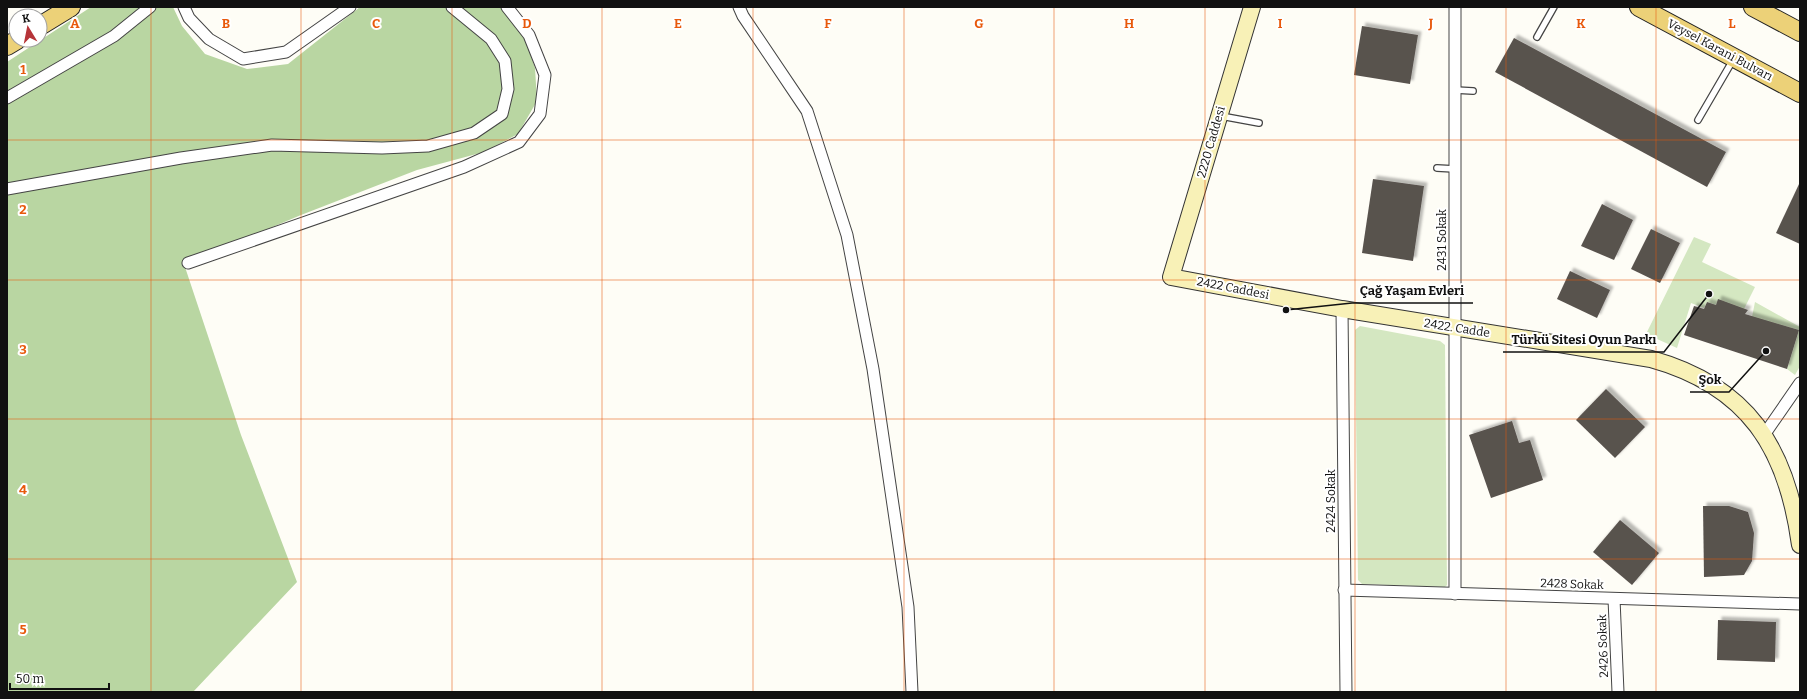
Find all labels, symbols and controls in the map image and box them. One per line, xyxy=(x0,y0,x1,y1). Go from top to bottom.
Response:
north arrow xyxy=(8,8,48,48)
text: K xyxy=(21,12,31,26)
text: A xyxy=(70,16,80,31)
text: B xyxy=(222,16,230,31)
text: C xyxy=(372,16,380,31)
text: D xyxy=(522,16,532,31)
text: E xyxy=(674,16,682,31)
text: F xyxy=(824,16,832,31)
text: G xyxy=(974,16,984,31)
text: H xyxy=(1124,16,1134,31)
text: I xyxy=(1278,16,1283,31)
text: J xyxy=(1428,16,1434,31)
text: K xyxy=(1576,16,1586,31)
street label: Veysel Karani Bulvarı xyxy=(1665,16,1775,84)
text: L xyxy=(1728,16,1736,31)
text: 1 xyxy=(20,62,26,77)
street label: 2220 Caddesi xyxy=(1194,104,1228,179)
text: 2 xyxy=(19,202,27,217)
street label: 2431 Sokak xyxy=(1435,209,1449,271)
street label: 2422 Caddesi xyxy=(1196,274,1271,302)
callout: Çağ Yaşam Evleri xyxy=(1352,278,1473,303)
text: Çağ Yaşam Evleri xyxy=(1360,283,1464,298)
street label: 2422. Cadde xyxy=(1423,316,1491,340)
callout: Türkü Sitesi Oyun Parkı xyxy=(1503,327,1664,352)
text: Türkü Sitesi Oyun Parkı xyxy=(1512,332,1656,347)
text: 3 xyxy=(19,342,27,357)
callout: Şok xyxy=(1690,367,1729,392)
text: Şok xyxy=(1699,372,1722,387)
street label: 2424 Sokak xyxy=(1324,469,1338,533)
text: 4 xyxy=(19,482,27,497)
street label: 2428 Sokak xyxy=(1540,576,1604,592)
street label: 2426 Sokak xyxy=(1595,614,1611,678)
text: 5 xyxy=(19,622,27,637)
scale bar xyxy=(10,665,109,691)
text: 50 m xyxy=(16,672,45,686)

